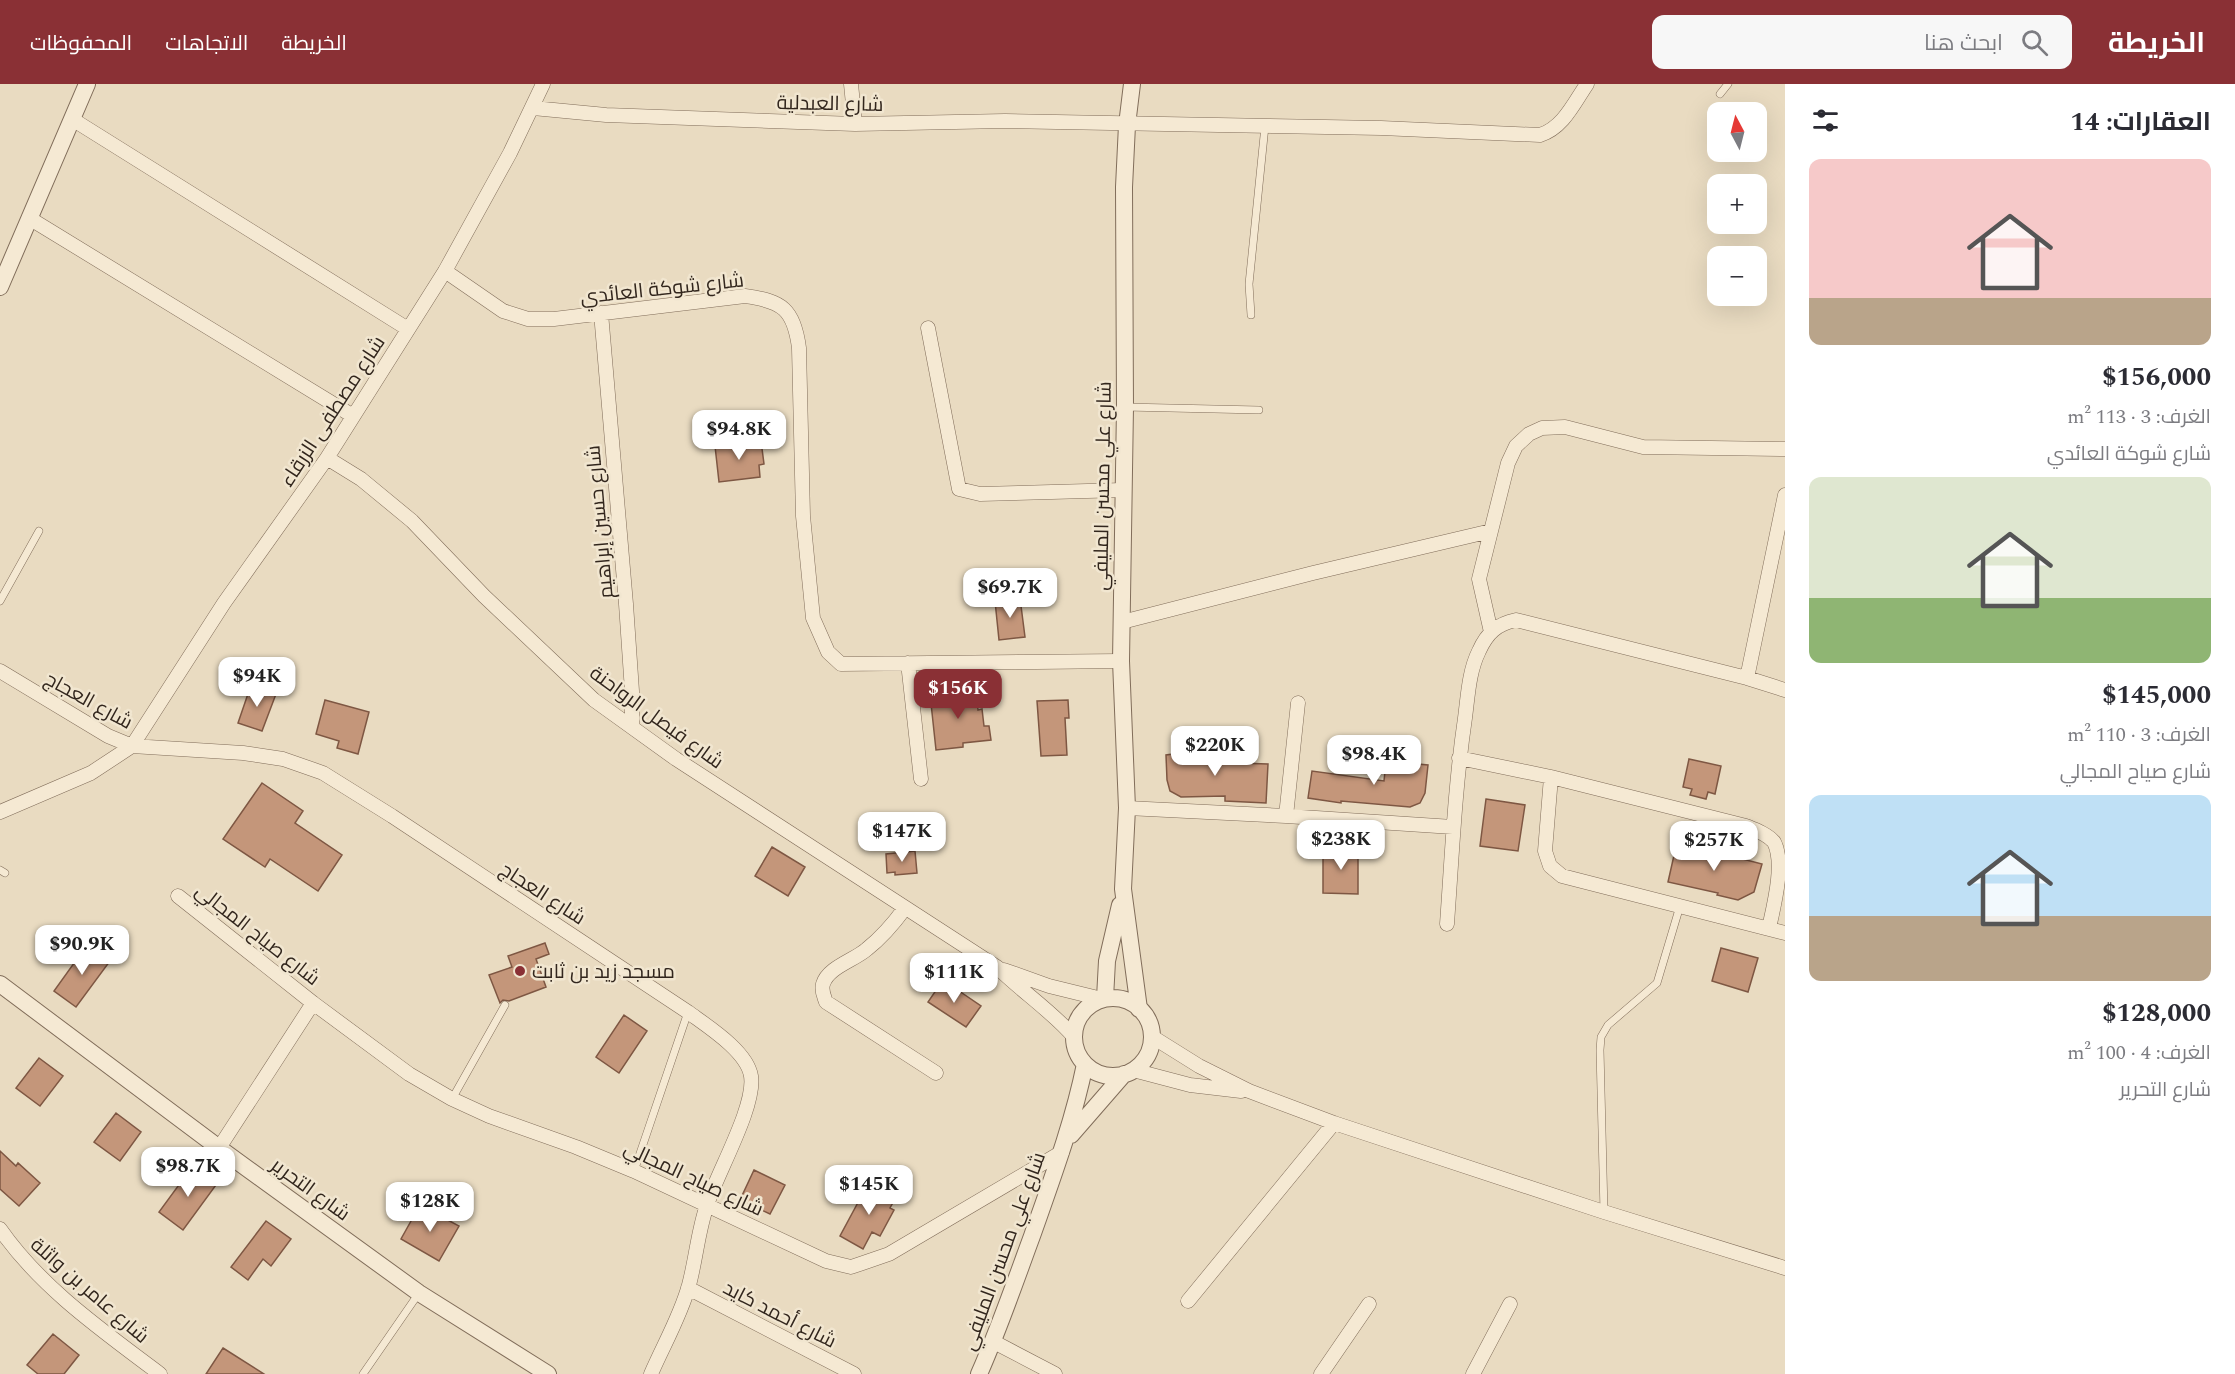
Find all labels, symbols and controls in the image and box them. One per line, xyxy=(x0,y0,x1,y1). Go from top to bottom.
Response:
search box xyxy=(1652,15,2072,69)
text: الخريطة xyxy=(2108,22,2205,65)
icon: search xyxy=(2018,26,2051,59)
text: ابحث هنا xyxy=(1924,27,2003,60)
text: المحفوظات xyxy=(30,28,132,60)
text: الاتجاهات xyxy=(165,28,248,60)
text: الخريطة xyxy=(281,28,347,60)
street label: شارع العبدلية xyxy=(776,88,884,120)
north arrow xyxy=(1707,102,1767,162)
map controls xyxy=(1707,102,1767,306)
text: العقارات: 14 xyxy=(2070,102,2211,142)
icon: filters xyxy=(1809,104,1842,137)
button: + xyxy=(1707,174,1767,234)
icon: home xyxy=(1956,198,2064,306)
button: − xyxy=(1707,246,1767,306)
street label: شارع شوكة العائدي xyxy=(579,265,745,313)
street label: شارع مصطفى الزرقاء xyxy=(273,330,393,493)
text: $156,000 xyxy=(2102,357,2211,397)
street label: شارع علي محسن المليفي xyxy=(1086,381,1120,591)
text: الغرف: 3 · 113 m² xyxy=(2067,402,2211,432)
pin: $94.8K xyxy=(690,410,788,461)
text: $94.8K xyxy=(706,414,772,444)
text: شارع شوكة العائدي xyxy=(2047,439,2211,469)
street label: شارع حسين إبراهيم xyxy=(578,444,622,600)
icon: home xyxy=(1956,516,2064,624)
pin: $69.7K xyxy=(961,568,1059,619)
text: $69.7K xyxy=(977,572,1043,602)
pin: $94K xyxy=(221,657,293,708)
street label: شارع فيصل الرواحنة xyxy=(583,659,730,777)
text: $94K xyxy=(232,661,282,691)
street label: شارع العجاج xyxy=(39,664,138,737)
pin: $156K xyxy=(916,669,1000,720)
text: $156K xyxy=(928,673,988,703)
text: $145,000 xyxy=(2102,675,2211,715)
text: الغرف: 3 · 110 m² xyxy=(2067,720,2211,750)
pin: $220K xyxy=(1173,726,1257,777)
text: $220K xyxy=(1185,730,1245,760)
pin: $98.4K xyxy=(1325,735,1423,786)
text: $98.4K xyxy=(1341,739,1407,769)
text: شارع صياح المجالي xyxy=(2060,757,2211,787)
pin: $147K xyxy=(860,812,944,863)
text: $147K xyxy=(872,816,932,846)
pin: $238K xyxy=(1299,820,1383,871)
pin: $257K xyxy=(1672,821,1756,872)
text: $238K xyxy=(1311,824,1371,854)
text: $257K xyxy=(1684,825,1744,855)
icon: home xyxy=(1956,834,2064,942)
street label: شارع العجاج xyxy=(494,855,591,933)
street label: شارع صياح المجالي xyxy=(189,876,326,993)
pin: $90.9K xyxy=(33,925,131,976)
text: $90.9K xyxy=(49,929,115,959)
pin: $111K xyxy=(912,953,996,1004)
place label: مسجد زيد بن ثابت xyxy=(532,957,675,987)
text: $111K xyxy=(924,957,984,987)
marker: مسجد زيد بن ثابت xyxy=(513,964,527,978)
text: $128,000 xyxy=(2102,993,2211,1033)
text: الغرف: 4 · 100 m² xyxy=(2067,1038,2211,1068)
text: شارع التحرير xyxy=(2120,1075,2211,1105)
street label: شارع صياح المجالي xyxy=(619,1133,768,1224)
pin: $98.7K xyxy=(139,1147,237,1198)
street label: شارع علي محسن المليفي xyxy=(954,1148,1054,1355)
street label: شارع التحرير xyxy=(264,1150,356,1229)
text: $98.7K xyxy=(155,1151,221,1181)
pin: $145K xyxy=(827,1165,911,1216)
text: $145K xyxy=(839,1169,899,1199)
pin: $128K xyxy=(388,1182,472,1233)
text: $128K xyxy=(400,1186,460,1216)
street label: شارع عامر بن واثلة xyxy=(23,1231,155,1351)
street label: شارع أحمد كايد xyxy=(718,1273,842,1356)

